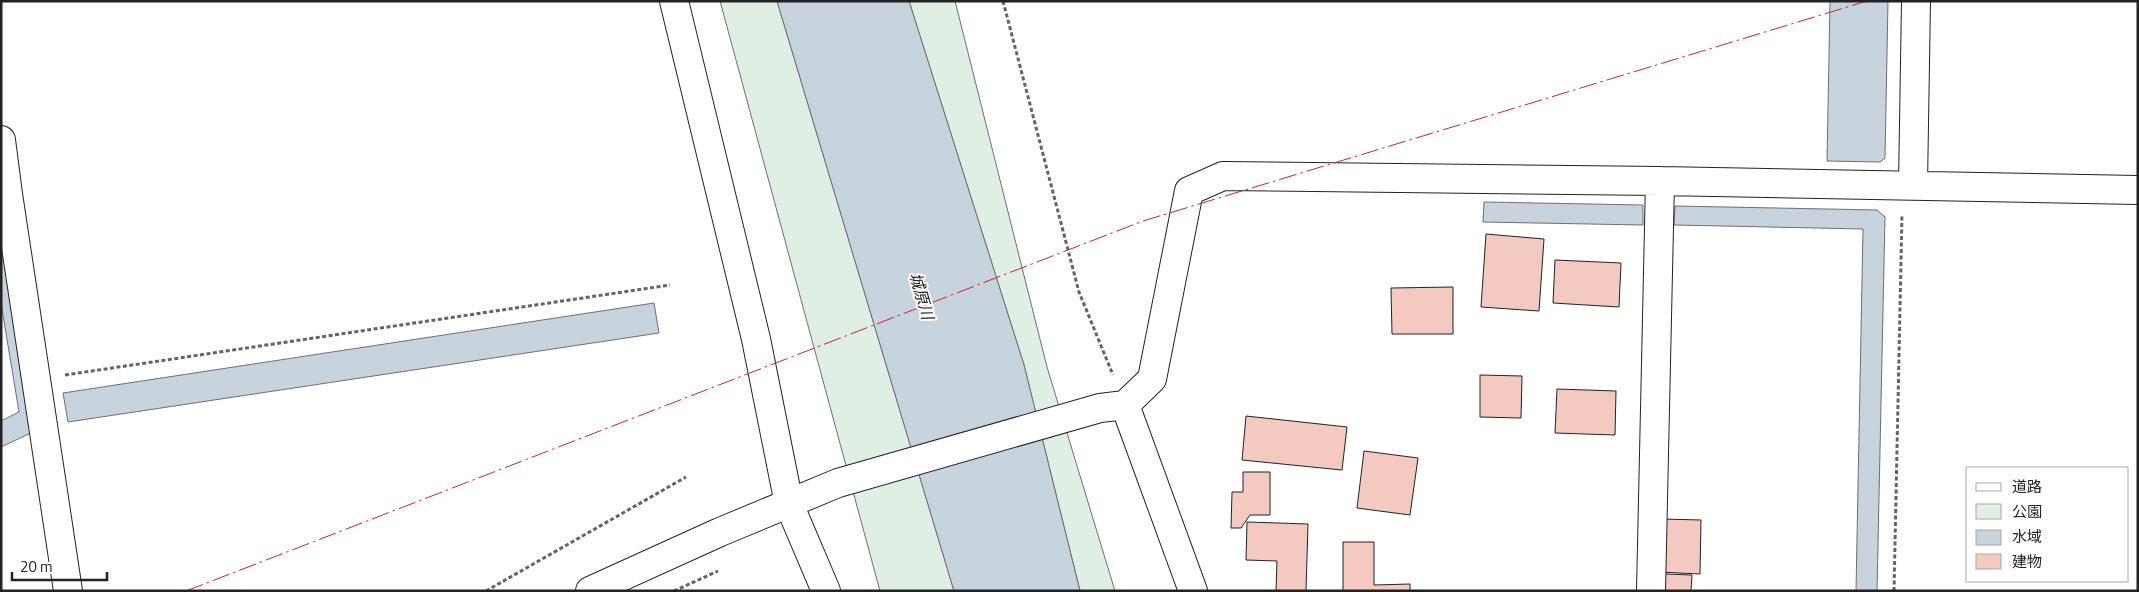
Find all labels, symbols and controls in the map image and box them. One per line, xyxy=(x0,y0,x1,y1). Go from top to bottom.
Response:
water label: 城原川 xyxy=(904,270,941,324)
legend xyxy=(1966,467,2129,582)
text: 道路 xyxy=(2012,475,2042,498)
text: 公園 xyxy=(2012,500,2042,523)
text: 水域 xyxy=(2012,525,2042,548)
scale bar xyxy=(12,550,108,582)
text: 建物 xyxy=(2012,550,2042,573)
text: 20 m xyxy=(20,555,53,578)

